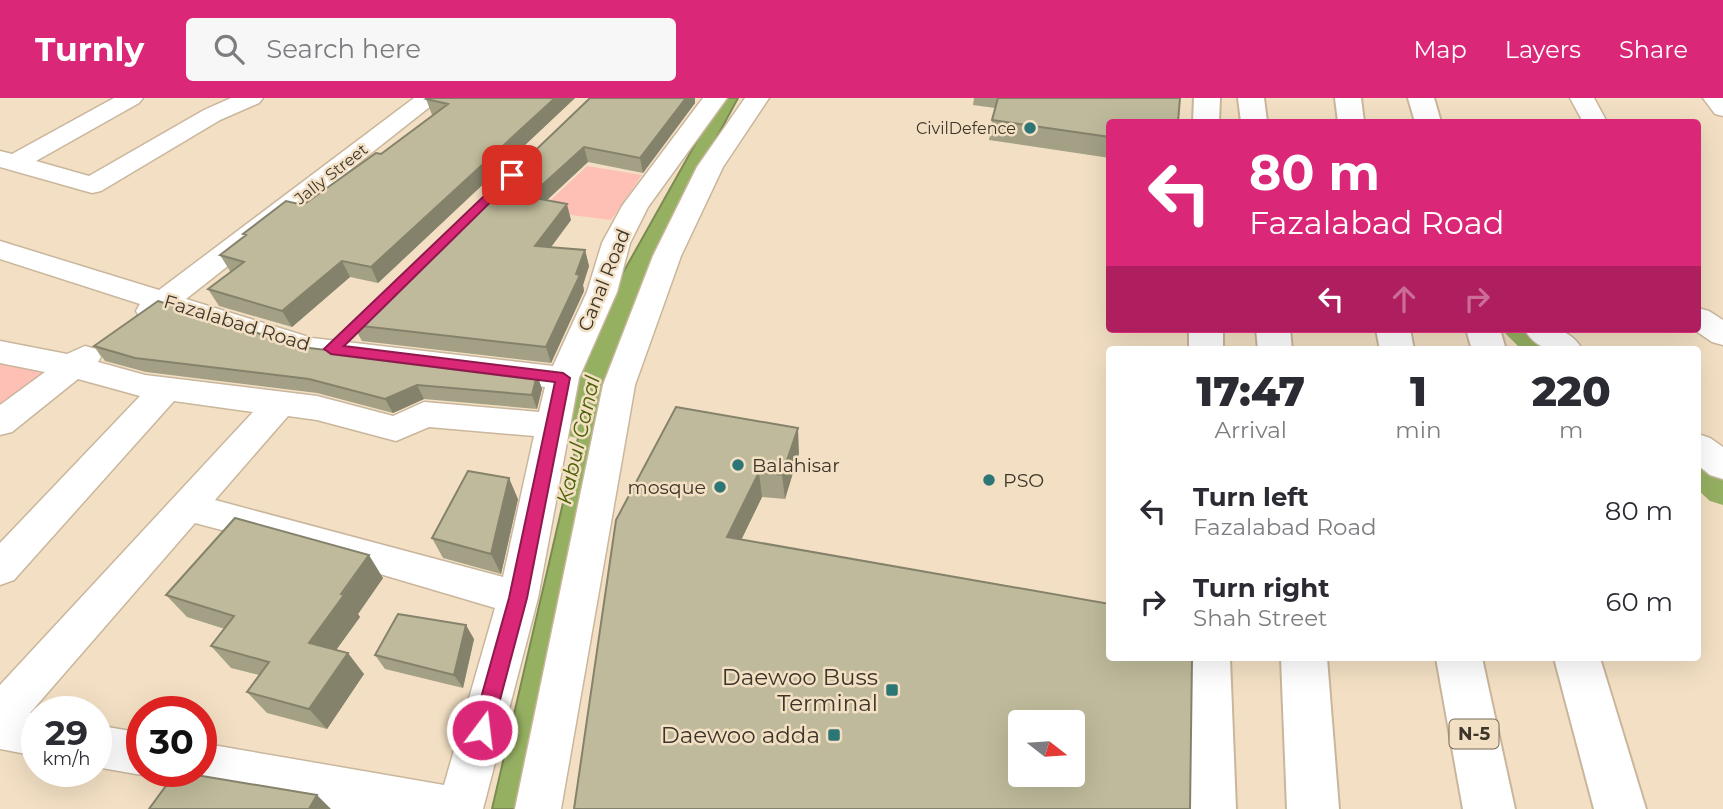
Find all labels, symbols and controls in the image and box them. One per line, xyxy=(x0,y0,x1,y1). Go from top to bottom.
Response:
search box xyxy=(186,18,676,81)
text: Turnly xyxy=(35,29,144,69)
icon: search xyxy=(210,30,248,68)
text: Search here xyxy=(266,33,421,65)
text: Map xyxy=(1413,35,1467,64)
text: Layers xyxy=(1505,35,1581,64)
text: Share xyxy=(1619,35,1688,64)
place label: CivilDefence xyxy=(916,119,1016,138)
marker: CivilDefence xyxy=(1022,120,1038,136)
street label: Jally Street xyxy=(290,139,372,209)
text: 80 m xyxy=(1249,143,1380,202)
pin xyxy=(482,145,542,205)
icon: left xyxy=(1134,147,1225,238)
icon: arrive xyxy=(493,156,531,194)
text: Fazalabad Road xyxy=(1249,203,1504,242)
street label: Canal Road xyxy=(573,225,635,335)
icon: left xyxy=(1312,280,1350,318)
icon: ahead xyxy=(1385,280,1423,318)
icon: right xyxy=(1458,280,1496,318)
street label: Fazalabad Road xyxy=(161,290,313,356)
text: 17:47 xyxy=(1196,365,1305,417)
text: 1 xyxy=(1410,365,1427,417)
text: 220 xyxy=(1532,365,1611,417)
water label: Kabul Canal xyxy=(551,373,605,507)
text: Arrival xyxy=(1214,416,1287,444)
text: min xyxy=(1395,416,1441,444)
text: m xyxy=(1559,416,1583,444)
place label: Balahisar xyxy=(752,454,840,477)
marker: Balahisar xyxy=(730,457,746,473)
place label: PSO xyxy=(1003,469,1044,492)
marker: PSO xyxy=(981,472,997,488)
place label: mosque xyxy=(628,476,706,499)
marker: mosque xyxy=(712,479,728,495)
text: Turn left xyxy=(1193,481,1309,513)
icon: left xyxy=(1134,492,1172,530)
text: 80 m xyxy=(1605,495,1673,527)
text: Fazalabad Road xyxy=(1193,513,1377,541)
text: Turn right xyxy=(1193,572,1329,604)
icon: right xyxy=(1134,583,1172,621)
text: 60 m xyxy=(1606,586,1673,618)
text: Shah Street xyxy=(1193,604,1327,632)
place label: Daewoo Buss Terminal xyxy=(722,663,878,717)
marker: Daewoo Buss Terminal xyxy=(884,682,900,698)
position arrow xyxy=(445,693,519,767)
speed limit sign: 30 xyxy=(126,696,217,787)
north arrow xyxy=(1008,710,1085,788)
map controls xyxy=(1008,710,1085,787)
text: 29 xyxy=(45,711,88,754)
road number: N-5 xyxy=(1450,720,1498,748)
place label: Daewoo adda xyxy=(661,721,820,749)
marker: Daewoo adda xyxy=(826,727,842,743)
text: km/h xyxy=(42,748,91,770)

